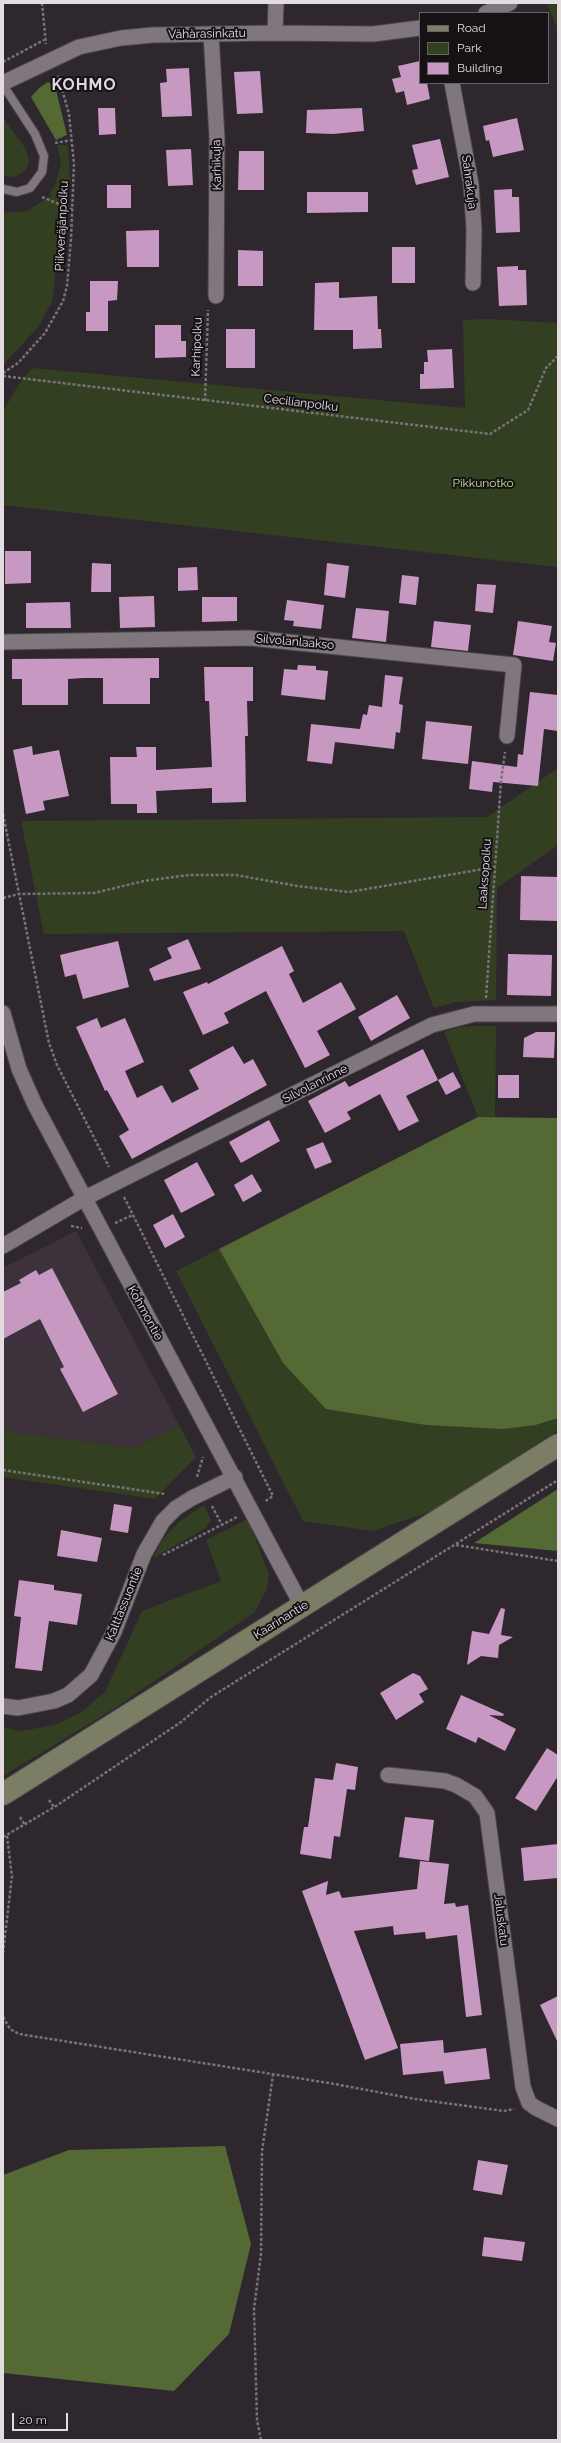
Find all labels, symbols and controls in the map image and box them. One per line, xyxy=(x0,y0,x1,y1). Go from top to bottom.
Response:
legend xyxy=(419,12,549,84)
text: Road xyxy=(457,21,486,35)
street label: Vähärasinkatu xyxy=(168,26,246,42)
text: Park xyxy=(457,41,482,55)
text: Building xyxy=(457,61,503,75)
district label: KOHMO xyxy=(52,75,116,95)
street label: Karhikuja xyxy=(209,139,225,191)
street label: Sahrakuja xyxy=(459,154,479,210)
street label: Piikveräjänpolku xyxy=(52,180,72,272)
street label: Karhipolku xyxy=(189,317,205,377)
street label: Cecilianpolku xyxy=(263,391,339,415)
park label: Pikkunotko xyxy=(452,476,514,490)
street label: Silvolanlaakso xyxy=(255,631,335,653)
street label: Laaksopolku xyxy=(475,838,495,910)
street label: Silvolanrinne xyxy=(280,1061,350,1107)
street label: Kohmontie xyxy=(124,1283,166,1343)
street label: Kalttassuontie xyxy=(103,1565,145,1643)
street label: Kaarinantie xyxy=(251,1598,311,1642)
street label: Jaluskatu xyxy=(491,1893,511,1947)
scale bar xyxy=(14,2405,70,2431)
text: 20 m xyxy=(19,2413,47,2427)

